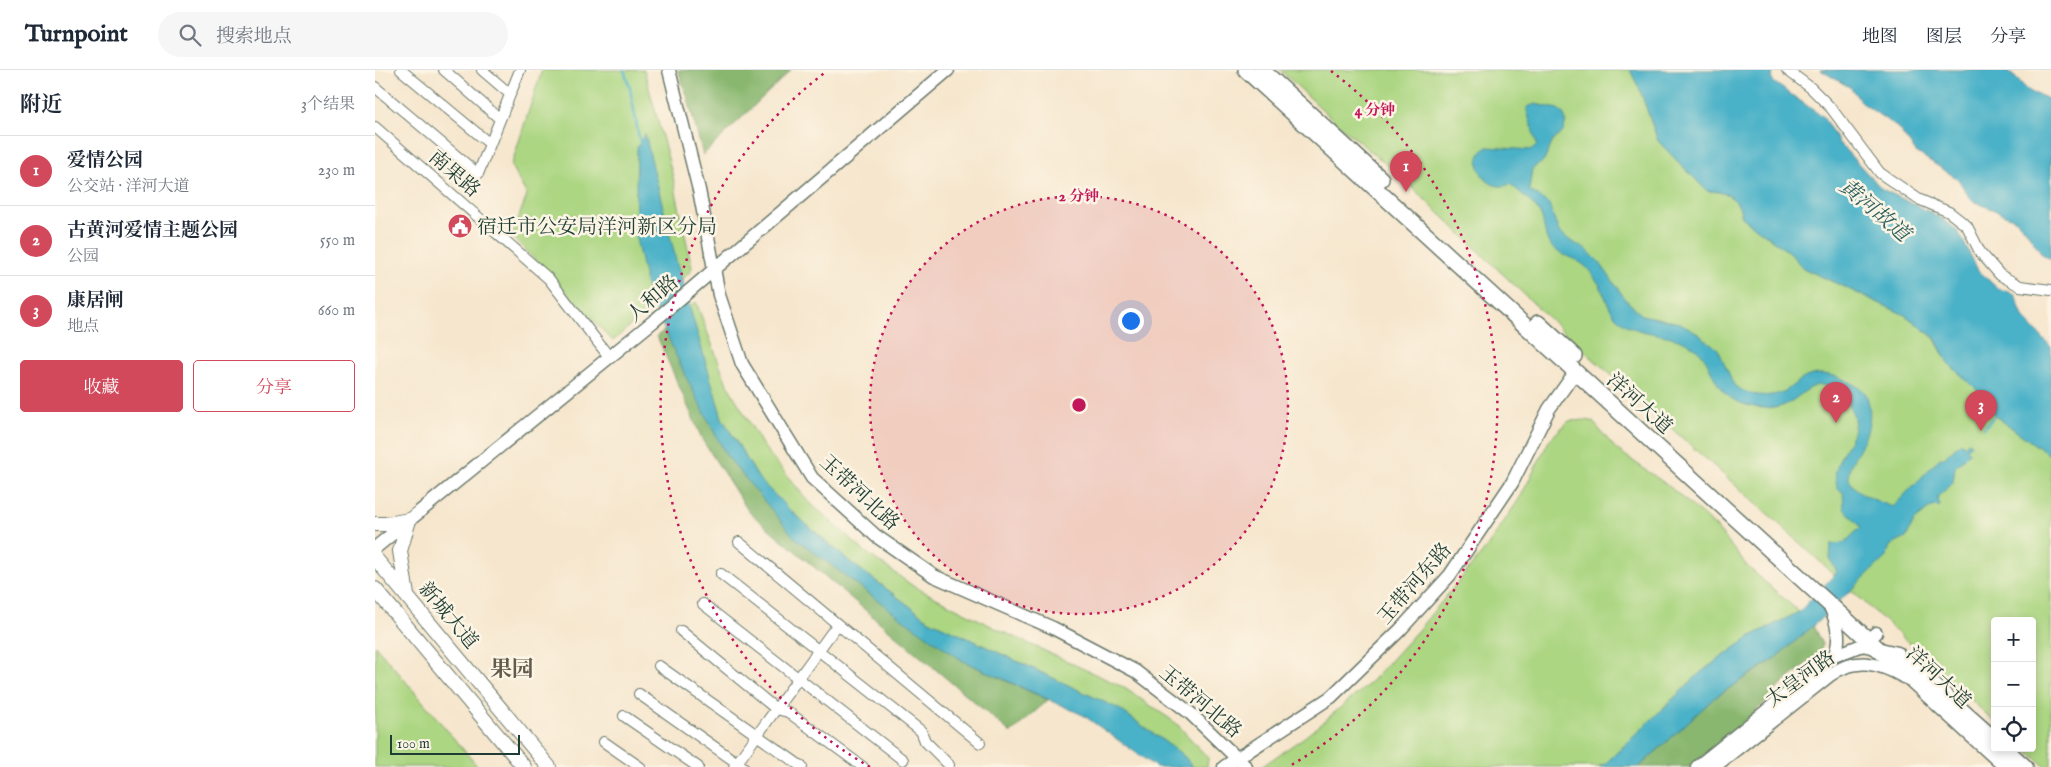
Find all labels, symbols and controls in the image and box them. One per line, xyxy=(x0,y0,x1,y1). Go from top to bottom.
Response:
search box xyxy=(158,12,508,57)
text: Turnpoint xyxy=(25,19,128,50)
icon: search xyxy=(176,21,204,49)
text: 搜索地点 xyxy=(216,25,292,49)
text: 地图 xyxy=(1862,26,1898,49)
text: 图层 xyxy=(1926,26,1962,49)
text: 分享 xyxy=(1990,26,2026,49)
text: 附近 xyxy=(20,92,62,119)
text: 3个结果 xyxy=(301,95,355,115)
text: 4 分钟 xyxy=(1355,101,1395,120)
street label: 南果路 xyxy=(423,145,485,203)
text: 爱情公园 xyxy=(67,149,143,173)
pin: 1 xyxy=(1390,151,1422,192)
text: 1 xyxy=(33,161,39,181)
text: 230 m xyxy=(318,161,355,181)
water label: 黄河故道 xyxy=(1833,174,1917,250)
text: 公交站 · 洋河大道 xyxy=(67,177,190,197)
text: 2 分钟 xyxy=(1059,187,1099,206)
public building icon: 宿迁市公安局洋河新区分局 xyxy=(447,213,473,239)
place label: 宿迁市公安局洋河新区分局 xyxy=(477,215,717,240)
text: 古黄河爱情主题公园 xyxy=(67,219,238,243)
text: 2 xyxy=(32,231,40,251)
text: 550 m xyxy=(320,231,355,251)
text: 公园 xyxy=(67,247,99,267)
street label: 人和路 xyxy=(622,270,684,328)
text: 康居闸 xyxy=(67,289,124,313)
text: 3 xyxy=(33,301,39,321)
text: 660 m xyxy=(318,301,355,321)
your location xyxy=(1118,308,1144,334)
text: 地点 xyxy=(67,317,99,337)
button: 收藏 xyxy=(20,360,183,412)
button: 分享 xyxy=(193,360,355,412)
street label: 洋河大道 xyxy=(1601,368,1677,440)
pin: 2 xyxy=(1820,382,1852,423)
pin: 3 xyxy=(1965,390,1997,431)
centre of rings xyxy=(1070,396,1088,414)
street label: 玉带河北路 xyxy=(814,450,904,536)
street label: 玉带河东路 xyxy=(1373,538,1457,630)
street label: 新城大道 xyxy=(413,577,483,655)
map controls xyxy=(1991,617,2036,752)
button: + xyxy=(1991,617,2036,662)
street label: 洋河大道 xyxy=(1900,642,1976,715)
street label: 太皇河路 xyxy=(1761,646,1841,713)
district label: 果园 xyxy=(490,656,534,684)
street label: 玉带河北路 xyxy=(1154,660,1246,744)
button: − xyxy=(1991,662,2036,707)
button: locate xyxy=(1991,707,2036,752)
scale bar xyxy=(390,732,520,755)
text: 100 m xyxy=(397,735,430,753)

